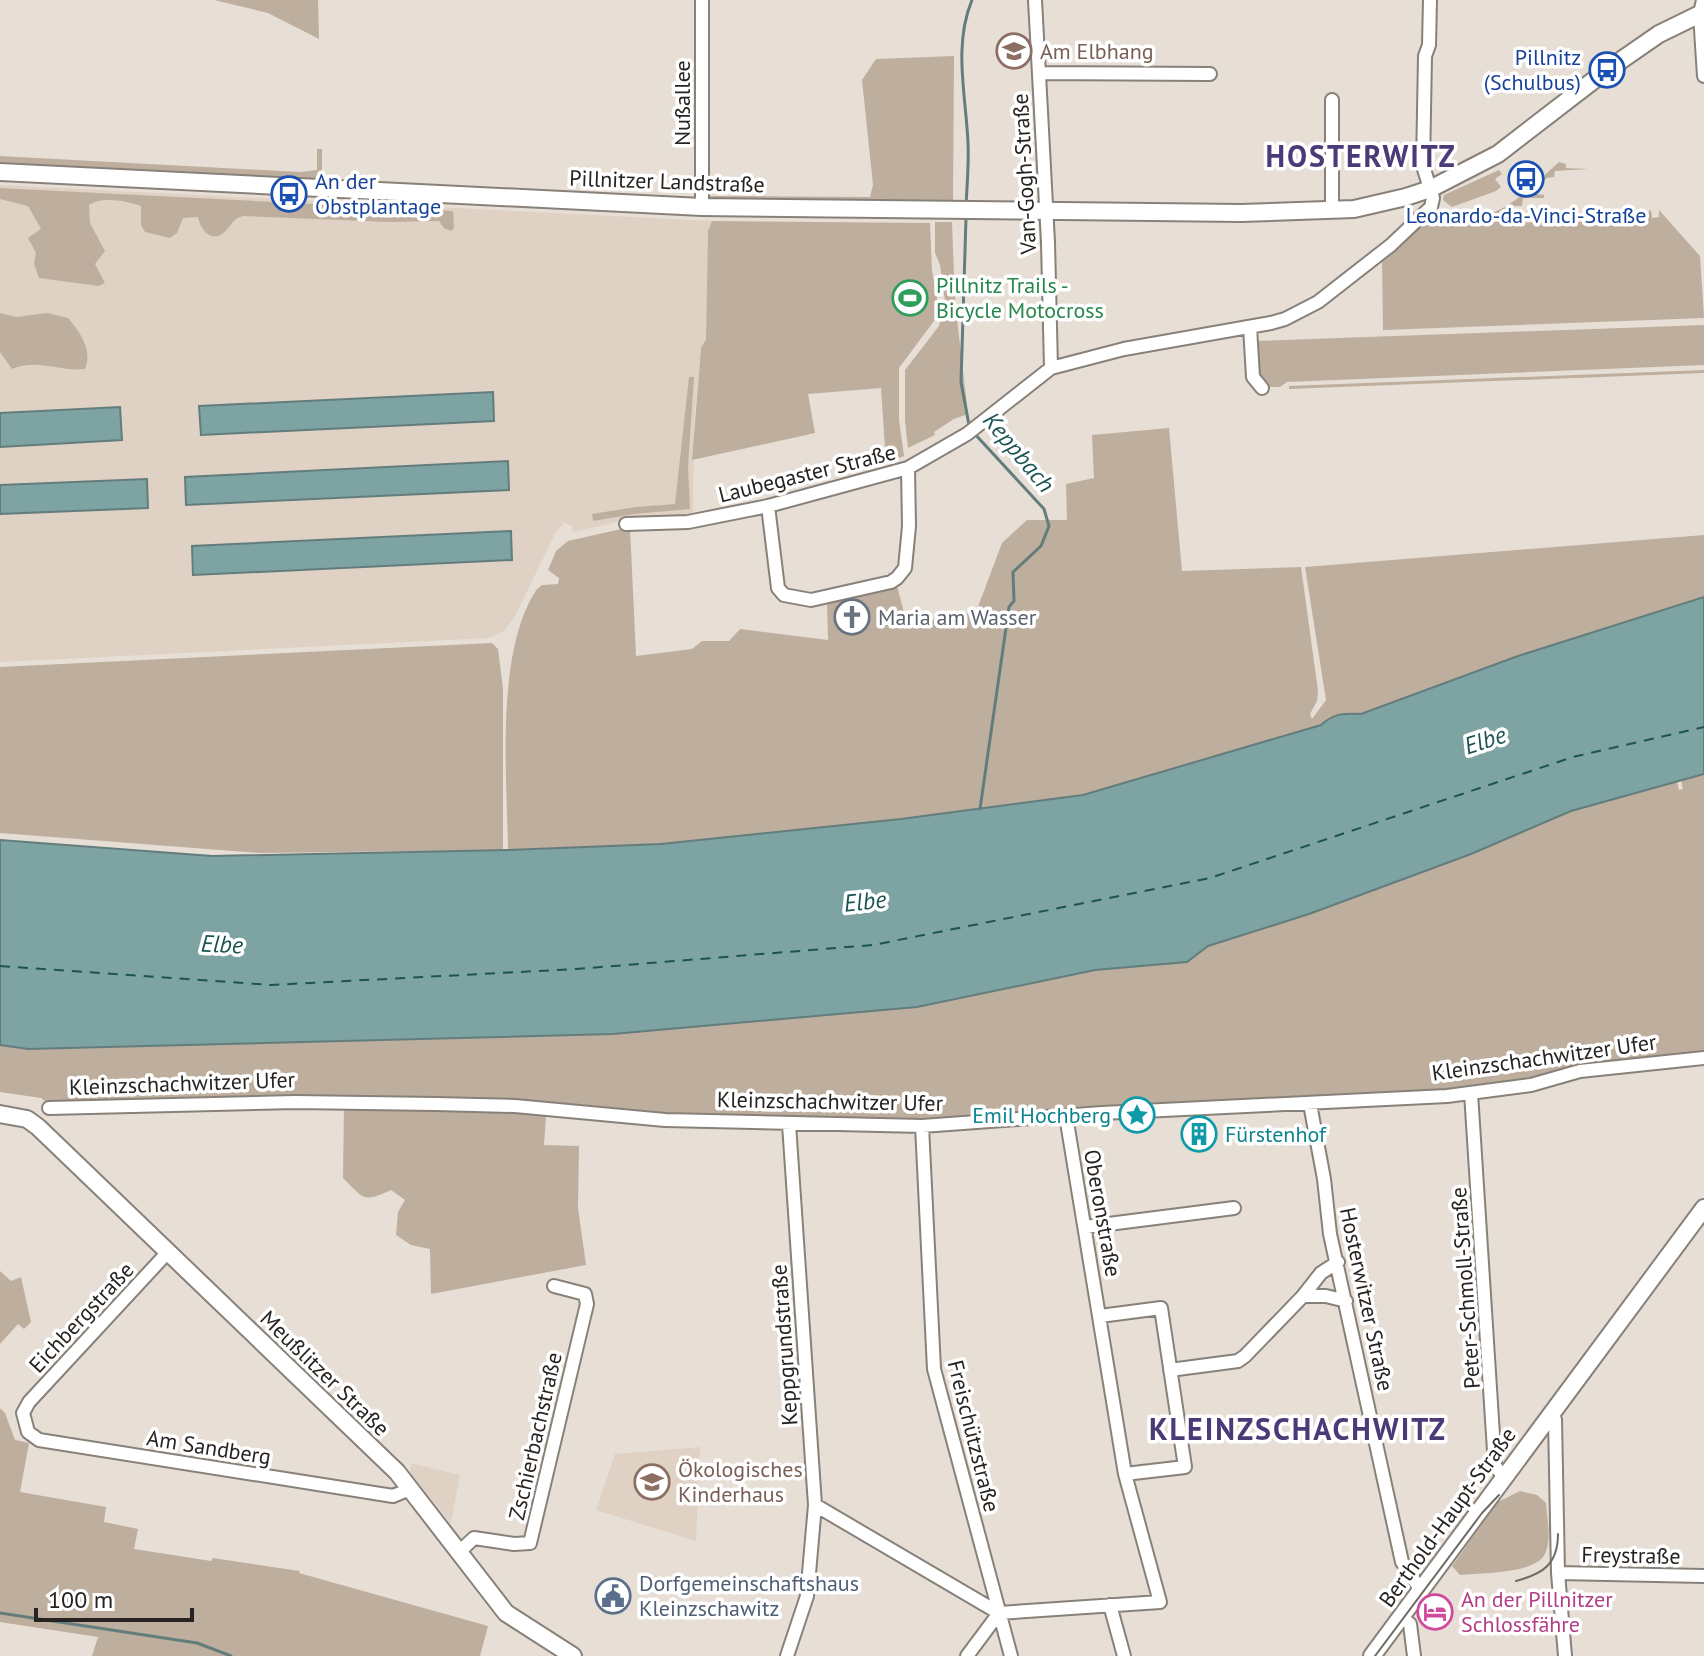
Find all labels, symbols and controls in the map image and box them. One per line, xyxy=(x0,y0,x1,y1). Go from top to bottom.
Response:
school or university icon: Am Elbhang xyxy=(995,32,1033,70)
place label: Am Elbhang xyxy=(1040,37,1154,65)
place label: Pillnitz (Schulbus) xyxy=(1484,43,1581,96)
bus stop icon: Pillnitz (Schulbus) xyxy=(1588,51,1626,89)
street label: Nußallee xyxy=(668,60,696,146)
street label: Van-Gogh-Straße xyxy=(1006,93,1042,256)
district label: HOSTERWITZ xyxy=(1265,136,1457,175)
bus stop icon: Leonardo-da-Vinci-Straße xyxy=(1507,160,1545,198)
street label: Pillnitzer Landstraße xyxy=(569,164,765,198)
place label: An der Obstplantage xyxy=(315,167,441,220)
bus stop icon: An der Obstplantage xyxy=(270,175,308,213)
place label: Leonardo-da-Vinci-Straße xyxy=(1406,201,1646,229)
place label: Pillnitz Trails - Bicycle Motocross xyxy=(936,271,1104,324)
sports icon: Pillnitz Trails - Bicycle Motocross xyxy=(891,279,929,317)
water label: Keppbach xyxy=(976,405,1062,499)
street label: Laubegaster Straße xyxy=(715,437,899,509)
church icon: Maria am Wasser xyxy=(833,598,871,636)
place label: Maria am Wasser xyxy=(878,603,1037,631)
water label: Elbe xyxy=(1460,719,1510,761)
water label: Elbe xyxy=(842,883,888,919)
water label: Elbe xyxy=(200,927,244,961)
street label: Kleinzschachwitzer Ufer xyxy=(1430,1027,1658,1087)
street label: Kleinzschachwitzer Ufer xyxy=(68,1065,296,1101)
street label: Kleinzschachwitzer Ufer xyxy=(717,1085,944,1117)
place icon: Emil Hochberg xyxy=(1118,1096,1156,1134)
place label: Emil Hochberg xyxy=(972,1101,1111,1129)
building icon: Fürstenhof xyxy=(1180,1115,1218,1153)
place label: Fürstenhof xyxy=(1225,1120,1327,1148)
street label: Oberonstraße xyxy=(1078,1147,1128,1279)
street label: Peter-Schmoll-Straße xyxy=(1444,1186,1486,1390)
street label: Hosterwitzer Straße xyxy=(1334,1205,1400,1393)
street label: Eichbergstraße xyxy=(23,1256,139,1378)
street label: Keppgrundstraße xyxy=(764,1263,804,1427)
street label: Meußlitzer Straße xyxy=(254,1304,396,1442)
street label: Zschierbachstraße xyxy=(502,1349,568,1523)
street label: Freischützstraße xyxy=(942,1357,1006,1515)
district label: KLEINZSCHACHWITZ xyxy=(1149,1409,1447,1448)
street label: Berthold-Haupt-Straße xyxy=(1372,1422,1522,1612)
street label: Am Sandberg xyxy=(145,1423,273,1471)
place label: Ökologisches Kinderhaus xyxy=(678,1455,803,1508)
school or university icon: Ökologisches Kinderhaus xyxy=(633,1463,671,1501)
street label: Freystraße xyxy=(1581,1540,1681,1570)
place label: Dorfgemeinschaftshaus Kleinzschawitz xyxy=(639,1569,859,1622)
scale bar xyxy=(36,1572,192,1622)
public building icon: Dorfgemeinschaftshaus Kleinzschawitz xyxy=(594,1577,632,1615)
text: 100 m xyxy=(48,1584,113,1615)
place label: An der Pillnitzer Schlossfähre xyxy=(1461,1585,1613,1638)
hotel icon: An der Pillnitzer Schlossfähre xyxy=(1416,1593,1454,1631)

